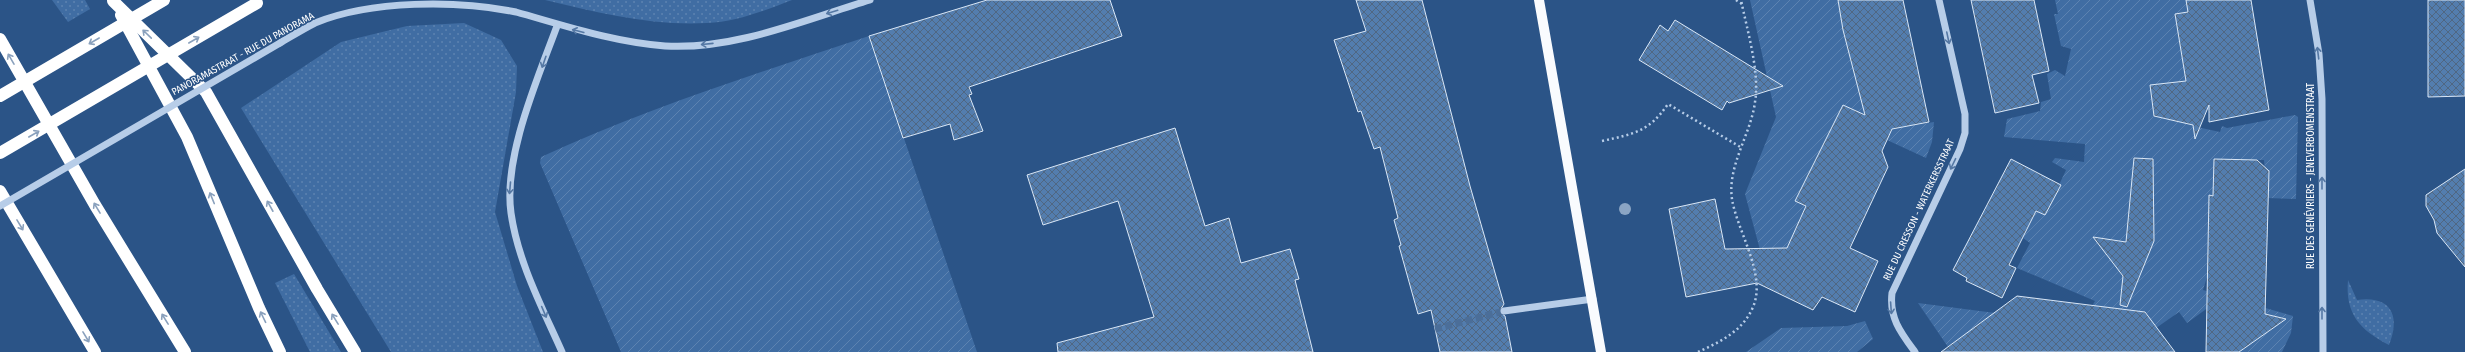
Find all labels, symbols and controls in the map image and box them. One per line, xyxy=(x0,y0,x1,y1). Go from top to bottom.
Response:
one-way arrow xyxy=(827,8,839,16)
street label: PANORAMASTRAAT - RUE DU PANORAMA xyxy=(170,9,317,98)
one-way arrow xyxy=(572,27,585,35)
one-way arrow xyxy=(142,29,152,39)
one-way arrow xyxy=(1944,31,1952,44)
one-way arrow xyxy=(188,35,200,43)
one-way arrow xyxy=(89,37,100,45)
one-way arrow xyxy=(701,41,714,48)
one-way arrow xyxy=(2314,47,2322,60)
one-way arrow xyxy=(7,53,15,65)
one-way arrow xyxy=(540,56,547,69)
street label: RUE DES GENÉVRIERS - JENEVERBOMENSTRAAT xyxy=(2303,83,2317,269)
one-way arrow xyxy=(28,129,40,137)
street label: RUE DU CRESSON - WATERKERSSTRAAT xyxy=(1881,137,1957,283)
one-way arrow xyxy=(1949,158,1956,170)
one-way arrow xyxy=(2318,177,2326,190)
one-way arrow xyxy=(507,181,514,194)
one-way arrow xyxy=(207,192,215,204)
one-way arrow xyxy=(266,200,274,212)
one-way arrow xyxy=(92,202,100,214)
one-way arrow xyxy=(16,219,24,231)
one-way arrow xyxy=(1888,301,1895,314)
one-way arrow xyxy=(541,305,549,317)
one-way arrow xyxy=(2318,307,2326,320)
one-way arrow xyxy=(259,311,266,323)
one-way arrow xyxy=(160,313,168,325)
one-way arrow xyxy=(331,314,339,325)
one-way arrow xyxy=(82,331,90,342)

